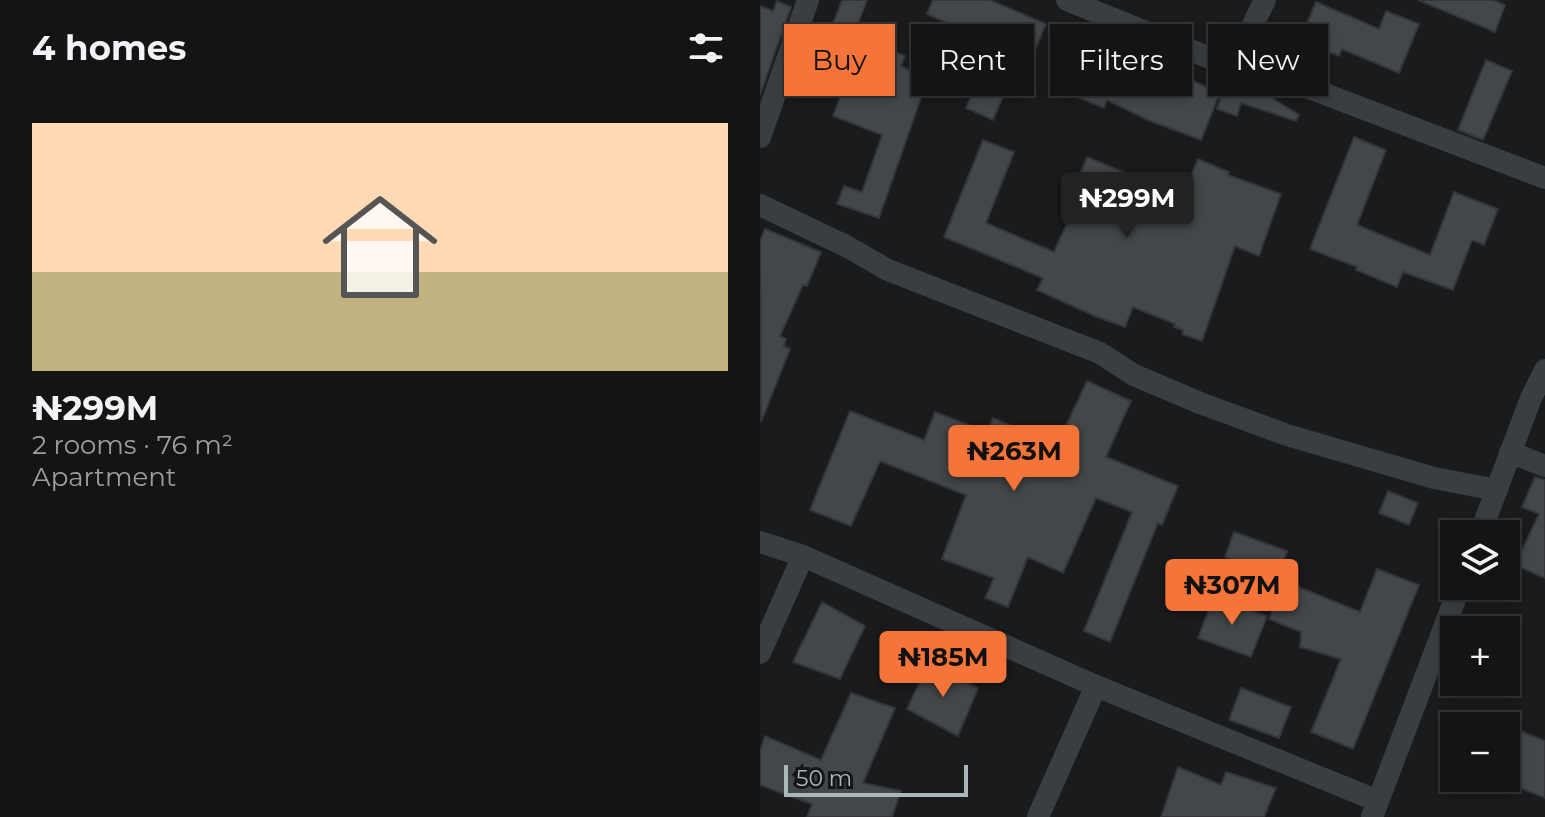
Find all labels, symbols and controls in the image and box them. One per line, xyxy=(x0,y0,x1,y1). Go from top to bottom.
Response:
chip: Buy xyxy=(784,24,895,96)
chip: Rent xyxy=(911,24,1034,96)
chip: Filters xyxy=(1050,24,1192,96)
chip: New xyxy=(1208,24,1328,96)
icon: filters xyxy=(684,26,728,70)
text: 4 homes xyxy=(32,27,186,69)
pin: ₦299M xyxy=(1071,172,1183,240)
icon: home xyxy=(308,175,452,319)
text: ₦299M xyxy=(1079,182,1175,214)
text: ₦299M xyxy=(32,387,158,429)
pin: ₦263M xyxy=(958,425,1070,493)
text: 2 rooms · 76 m² xyxy=(32,429,233,461)
text: ₦263M xyxy=(966,435,1062,467)
text: Apartment xyxy=(32,461,176,493)
map controls xyxy=(1440,520,1520,792)
button: layers xyxy=(1440,520,1520,600)
pin: ₦307M xyxy=(1176,559,1288,627)
text: ₦307M xyxy=(1183,569,1281,601)
button: + xyxy=(1440,616,1520,696)
pin: ₦185M xyxy=(887,631,999,699)
text: ₦185M xyxy=(897,641,989,673)
button: − xyxy=(1440,712,1520,792)
scale bar xyxy=(784,761,968,797)
text: 50 m xyxy=(796,765,852,792)

